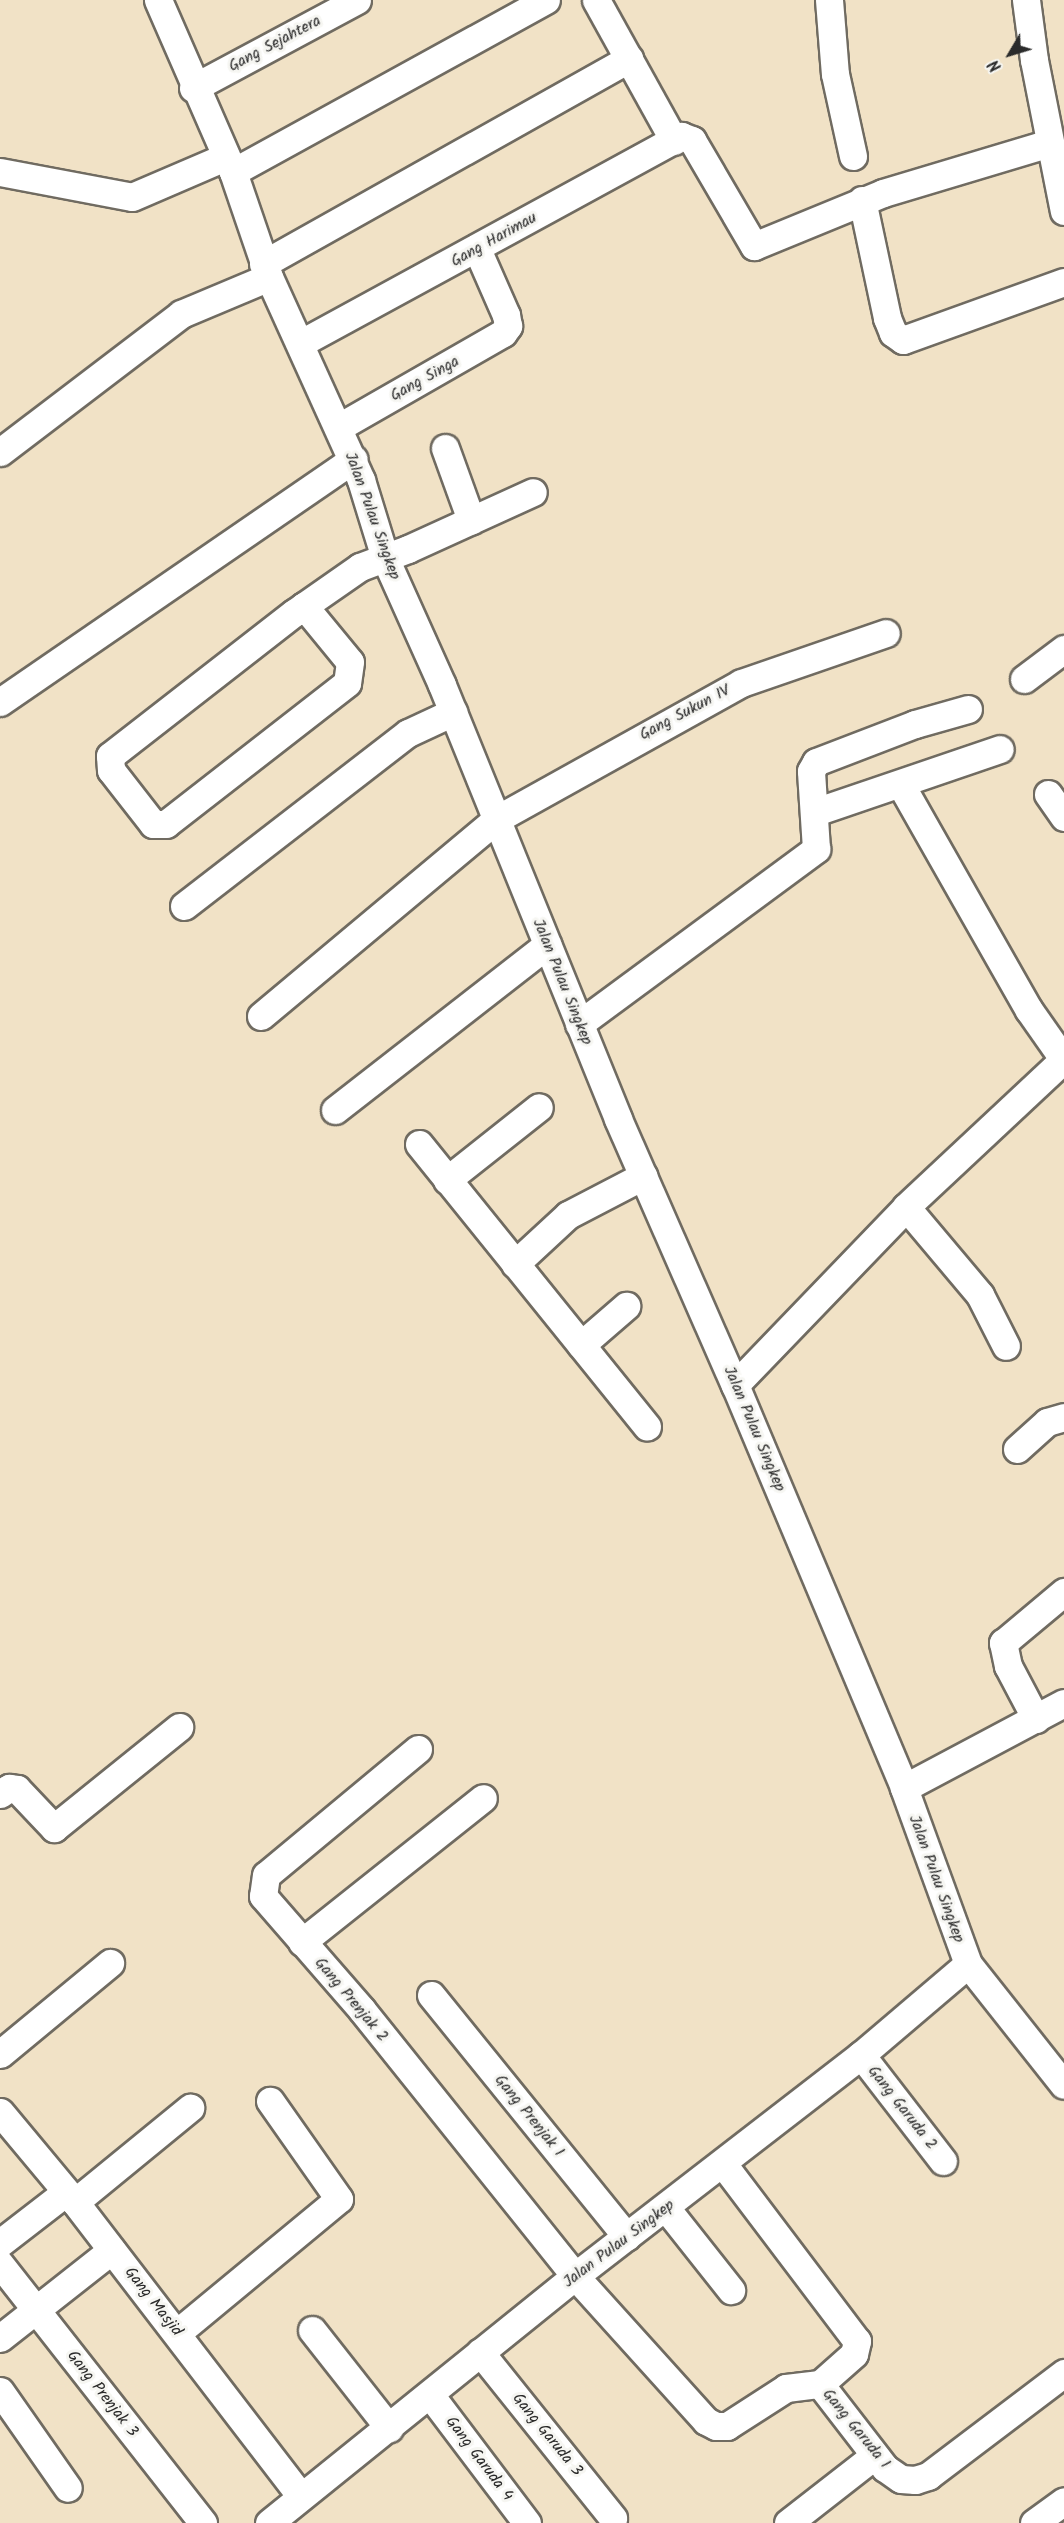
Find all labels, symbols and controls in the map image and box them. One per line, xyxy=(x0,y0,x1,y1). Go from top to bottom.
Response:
street label: Gang Sejahtera xyxy=(226,12,324,76)
north arrow xyxy=(980,24,1040,84)
text: N xyxy=(982,54,1008,77)
street label: Gang Harimau xyxy=(448,209,540,271)
street label: Gang Singa xyxy=(387,352,463,406)
street label: Jalan Pulau Singkep xyxy=(340,450,404,582)
street label: Gang Sukun IV xyxy=(637,681,733,745)
street label: Jalan Pulau Singkep xyxy=(528,916,596,1048)
street label: Jalan Pulau Singkep xyxy=(719,1364,789,1494)
street label: Jalan Pulau Singkep xyxy=(904,1813,968,1945)
street label: Gang Prenjak 2 xyxy=(310,1954,392,2046)
street label: Gang Garuda 2 xyxy=(863,2062,941,2154)
street label: Gang Prenjak 1 xyxy=(490,2071,568,2161)
street label: Jalan Pulau Singkep xyxy=(560,2196,678,2292)
street label: Gang Masjid xyxy=(120,2264,186,2340)
street label: Gang Prenjak 3 xyxy=(62,2347,142,2441)
street label: Gang Garuda 1 xyxy=(818,2385,894,2473)
street label: Gang Garuda 3 xyxy=(508,2390,586,2480)
street label: Gang Garuda 4 xyxy=(441,2413,517,2505)

